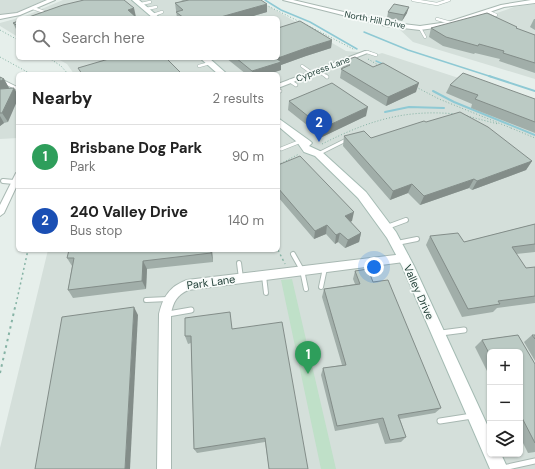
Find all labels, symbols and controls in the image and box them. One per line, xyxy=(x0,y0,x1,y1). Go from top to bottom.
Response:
street label: North Hill Drive xyxy=(343,8,407,32)
search box xyxy=(16,16,280,60)
icon: search xyxy=(30,27,52,49)
text: Search here xyxy=(62,28,145,48)
street label: Cypress Lane xyxy=(294,53,352,85)
text: Nearby xyxy=(32,87,92,109)
text: 2 results xyxy=(213,90,264,107)
pin: 2 xyxy=(306,109,332,142)
text: Brisbane Dog Park xyxy=(70,138,202,158)
text: 1 xyxy=(43,148,47,165)
text: 90 m xyxy=(232,148,264,165)
text: Park xyxy=(70,158,96,175)
text: 240 Valley Drive xyxy=(70,202,188,222)
text: 2 xyxy=(41,212,49,229)
text: 140 m xyxy=(228,212,264,229)
text: Bus stop xyxy=(70,222,122,239)
your location xyxy=(364,257,384,277)
street label: Valley Drive xyxy=(401,262,437,322)
street label: Park Lane xyxy=(186,272,236,292)
pin: 1 xyxy=(295,341,321,374)
map controls xyxy=(487,349,523,457)
button: + xyxy=(487,349,523,385)
button: − xyxy=(487,385,523,421)
button: layers xyxy=(487,421,523,457)

